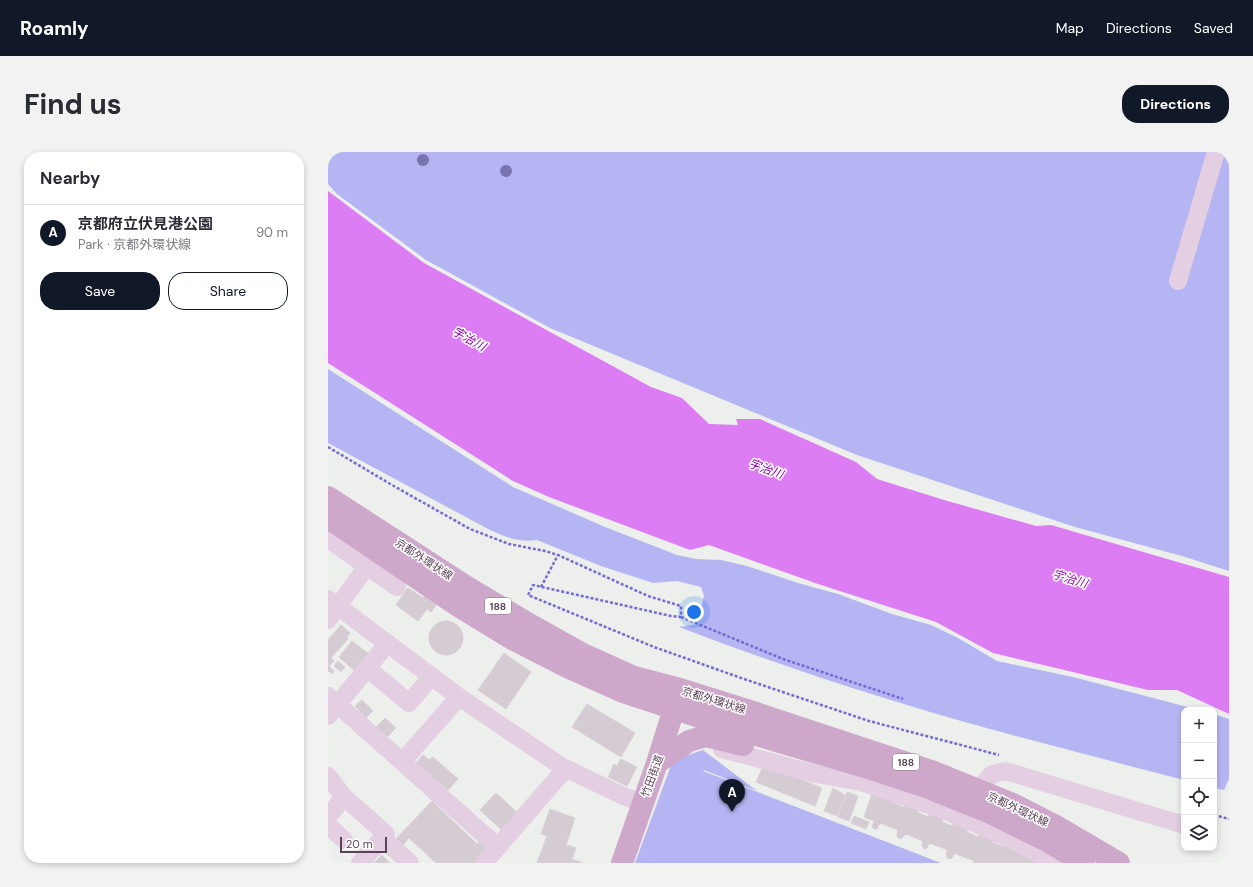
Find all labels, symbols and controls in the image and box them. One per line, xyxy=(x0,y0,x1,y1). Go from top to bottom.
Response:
text: Roamly xyxy=(20,16,89,41)
text: Map xyxy=(1056,19,1084,37)
text: Directions xyxy=(1106,19,1172,37)
text: Saved xyxy=(1194,19,1233,37)
button: Directions xyxy=(1122,85,1229,123)
text: Find us xyxy=(24,86,122,123)
text: Nearby xyxy=(40,167,100,189)
text: 京都府立伏見港公園 xyxy=(78,214,213,234)
text: A xyxy=(48,224,58,241)
text: 90 m xyxy=(256,224,288,241)
text: Park · 京都外環状線 xyxy=(78,236,191,253)
button: Save xyxy=(40,272,160,310)
button: Share xyxy=(168,272,288,310)
water label: 宇治川 xyxy=(449,323,490,356)
water label: 宇治川 xyxy=(746,455,788,483)
street label: 京都外環状線 xyxy=(393,535,455,583)
water label: 宇治川 xyxy=(1050,566,1091,592)
road number: 188 xyxy=(485,598,511,614)
your location xyxy=(684,602,704,622)
street label: 京都外環状線 xyxy=(680,684,748,716)
map controls xyxy=(1181,707,1217,851)
button: + xyxy=(1181,707,1217,743)
button: − xyxy=(1181,743,1217,779)
street label: 竹田街道 xyxy=(638,753,666,799)
road number: 188 xyxy=(893,754,919,770)
pin: A xyxy=(719,779,745,812)
button: locate xyxy=(1181,779,1217,815)
street label: 京都外環状線 xyxy=(985,789,1051,829)
button: layers xyxy=(1181,815,1217,851)
scale bar xyxy=(340,835,387,854)
text: 20 m xyxy=(346,837,372,851)

